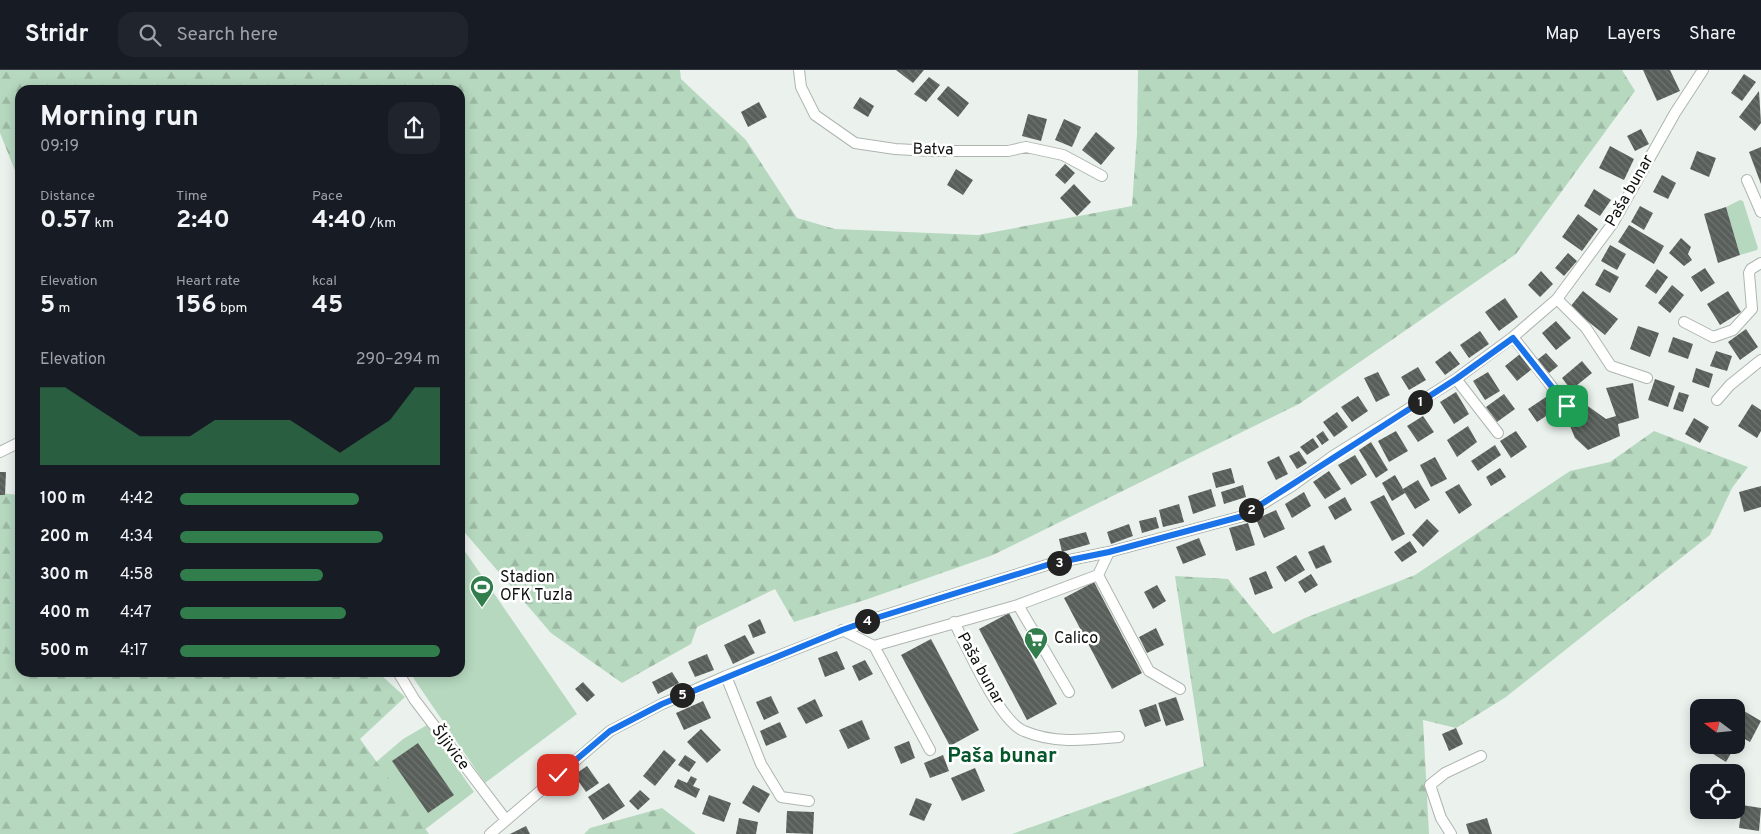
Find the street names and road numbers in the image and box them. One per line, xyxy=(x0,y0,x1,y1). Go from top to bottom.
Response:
street label: Batva xyxy=(912,140,954,160)
street label: Paša bunar xyxy=(1601,151,1659,231)
street label: Paša bunar xyxy=(952,629,1008,709)
street label: Šljivice xyxy=(427,720,475,775)

